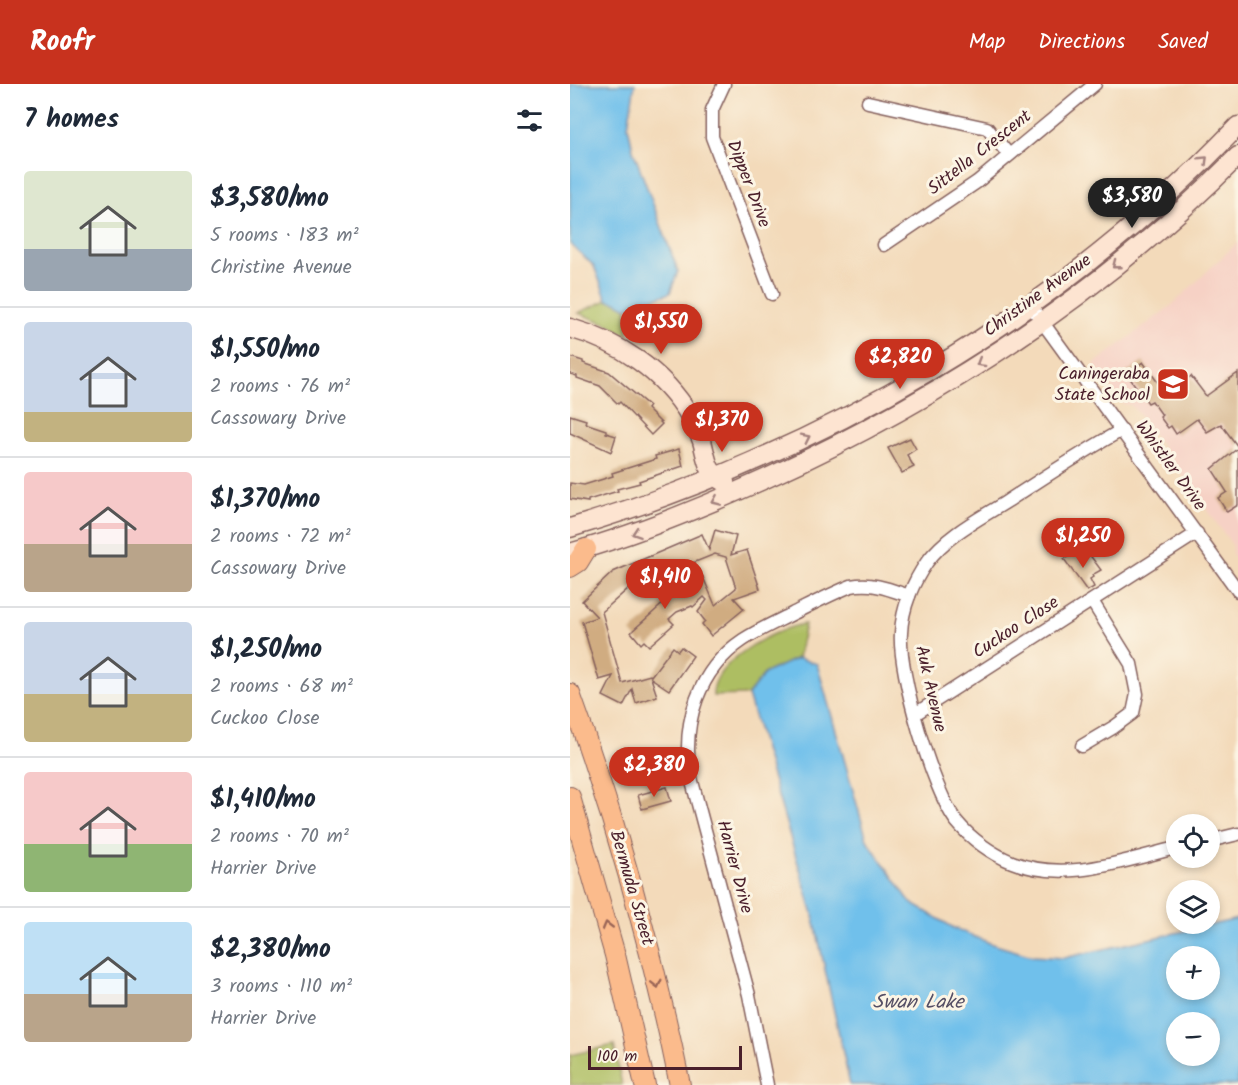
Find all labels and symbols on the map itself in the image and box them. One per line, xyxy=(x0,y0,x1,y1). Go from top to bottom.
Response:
street label: Sittella Crescent xyxy=(922,102,1039,203)
street label: Dipper Drive xyxy=(718,136,778,232)
one-way arrow xyxy=(1197,156,1208,167)
pin: $3,580 xyxy=(1083,178,1181,229)
street label: Christine Avenue xyxy=(978,247,1098,345)
one-way arrow xyxy=(1112,258,1123,269)
pin: $1,550 xyxy=(612,304,710,355)
pin: $2,820 xyxy=(851,339,949,390)
one-way arrow xyxy=(976,355,986,367)
place label: Caningeraba State School xyxy=(1055,360,1151,410)
school or university icon: Caningeraba State School xyxy=(1155,366,1191,402)
pin: $1,370 xyxy=(673,402,771,453)
street label: Whistler Drive xyxy=(1127,415,1213,517)
one-way arrow xyxy=(799,434,810,445)
one-way arrow xyxy=(712,494,723,506)
pin: $1,250 xyxy=(1034,518,1132,569)
one-way arrow xyxy=(631,525,642,538)
pin: $1,410 xyxy=(616,559,714,610)
street label: Cuckoo Close xyxy=(967,589,1065,667)
street label: Auk Avenue xyxy=(906,643,954,735)
pin: $2,380 xyxy=(605,747,703,798)
street label: Harrier Drive xyxy=(708,817,760,917)
street label: Bermuda Street xyxy=(601,827,662,950)
one-way arrow xyxy=(602,921,615,931)
one-way arrow xyxy=(649,979,662,989)
water label: Swan Lake xyxy=(873,987,965,1019)
scale bar xyxy=(588,1043,742,1070)

